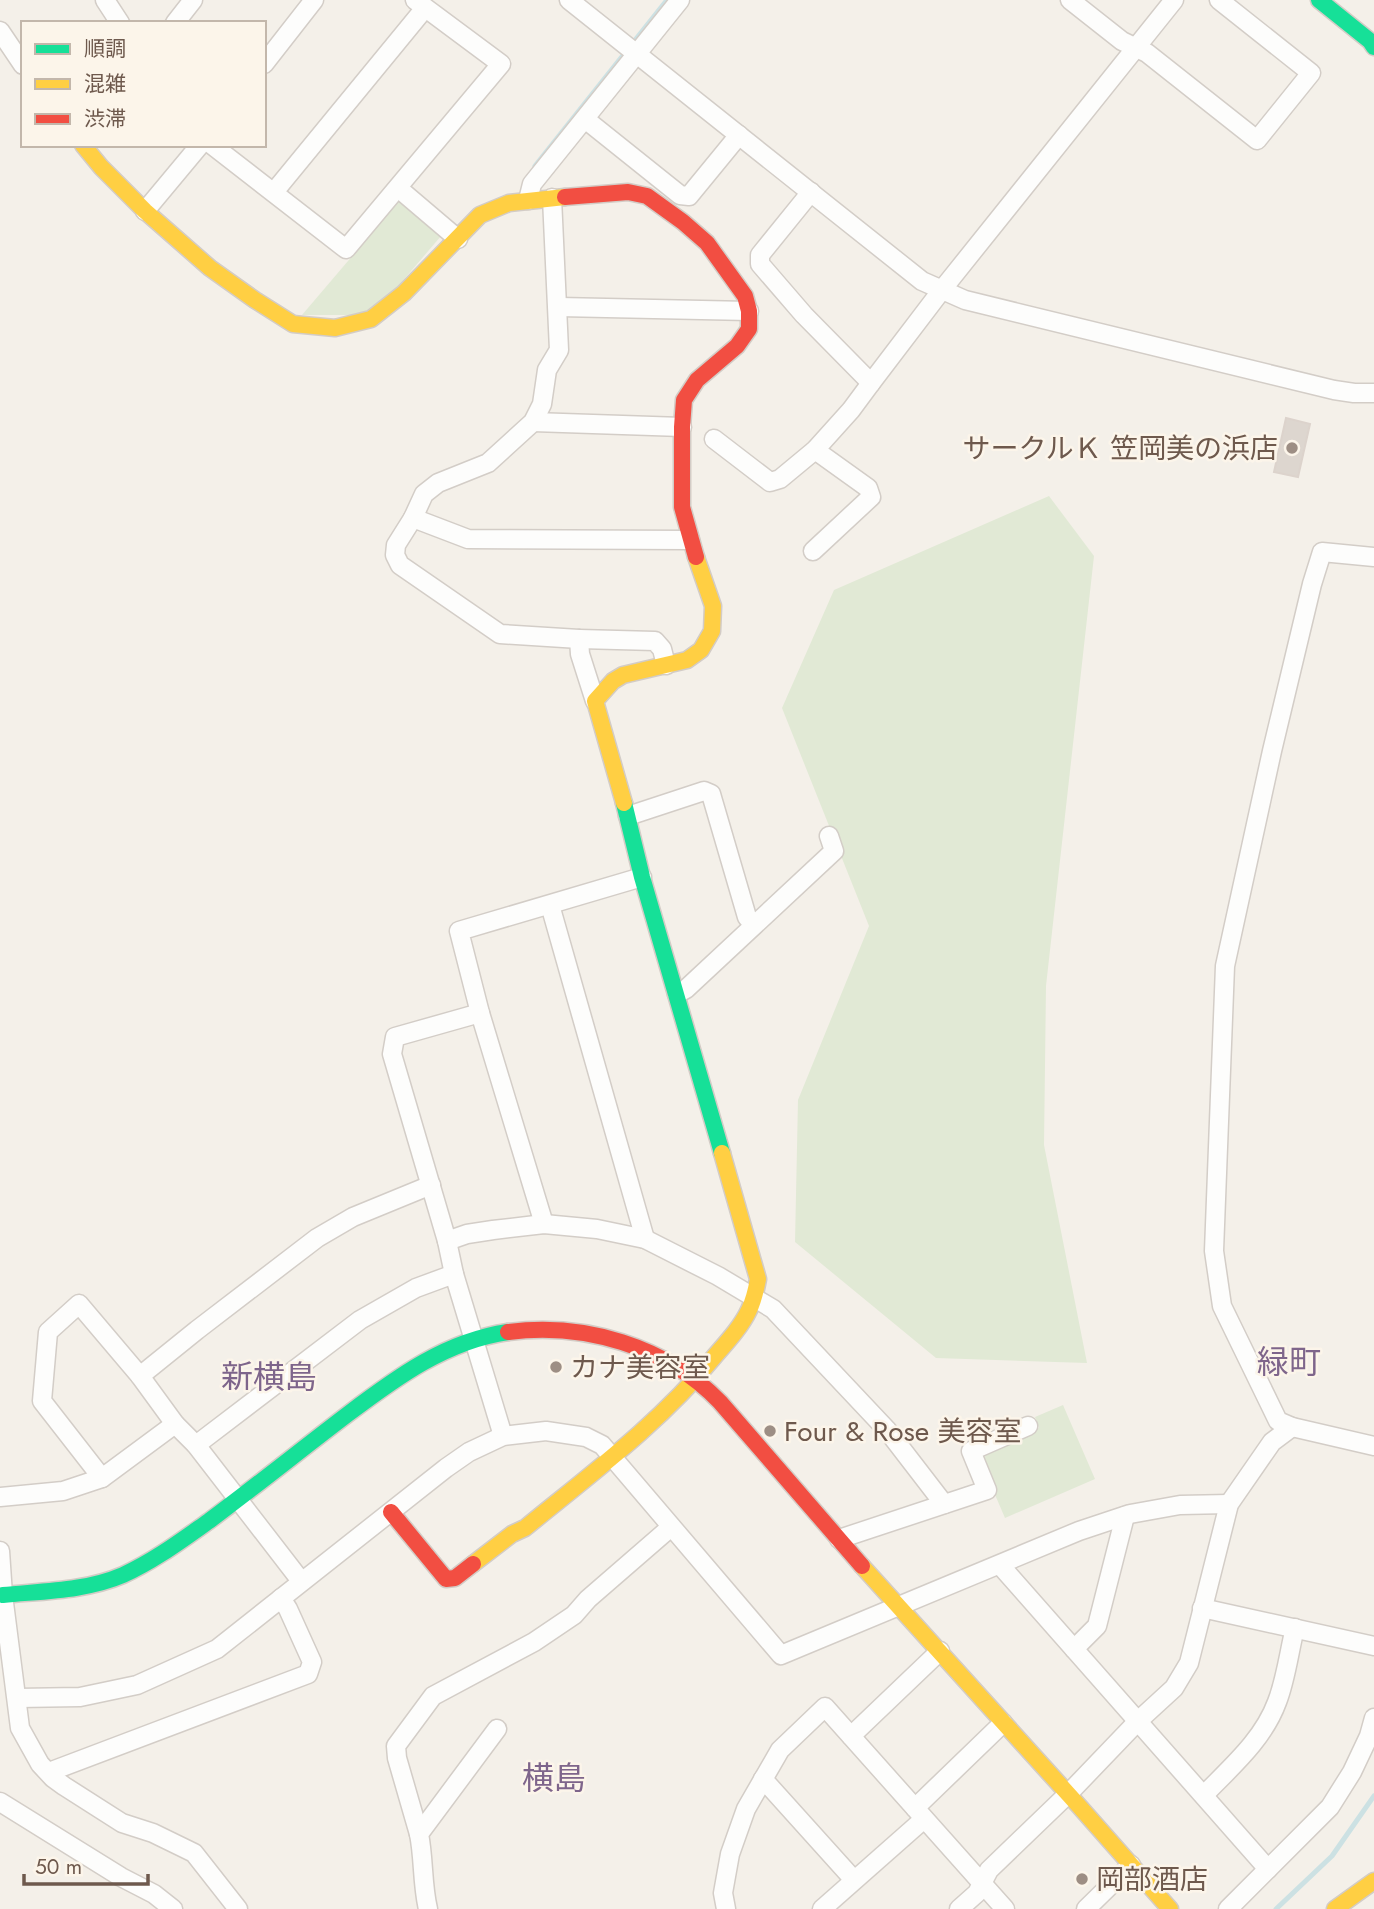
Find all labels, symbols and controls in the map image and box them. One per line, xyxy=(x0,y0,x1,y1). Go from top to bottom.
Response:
legend xyxy=(21,21,266,147)
text: 順調 xyxy=(84,34,126,64)
text: 混雑 xyxy=(84,69,126,99)
text: 渋滞 xyxy=(84,104,126,134)
place label: サークルＫ 笠岡美の浜店 xyxy=(962,428,1278,469)
marker: サークルＫ 笠岡美の浜店 xyxy=(1284,440,1300,456)
district label: 緑町 xyxy=(1257,1339,1321,1385)
place label: カナ美容室 xyxy=(570,1347,710,1388)
district label: 新横島 xyxy=(221,1354,317,1400)
marker: カナ美容室 xyxy=(548,1359,564,1375)
place label: Four & Rose 美容室 xyxy=(784,1411,1022,1452)
marker: Four & Rose 美容室 xyxy=(762,1423,778,1439)
district label: 横島 xyxy=(522,1755,586,1801)
scale bar xyxy=(24,1842,149,1886)
text: 50 m xyxy=(35,1852,82,1882)
place label: 岡部酒店 xyxy=(1096,1859,1208,1900)
marker: 岡部酒店 xyxy=(1074,1871,1090,1887)

